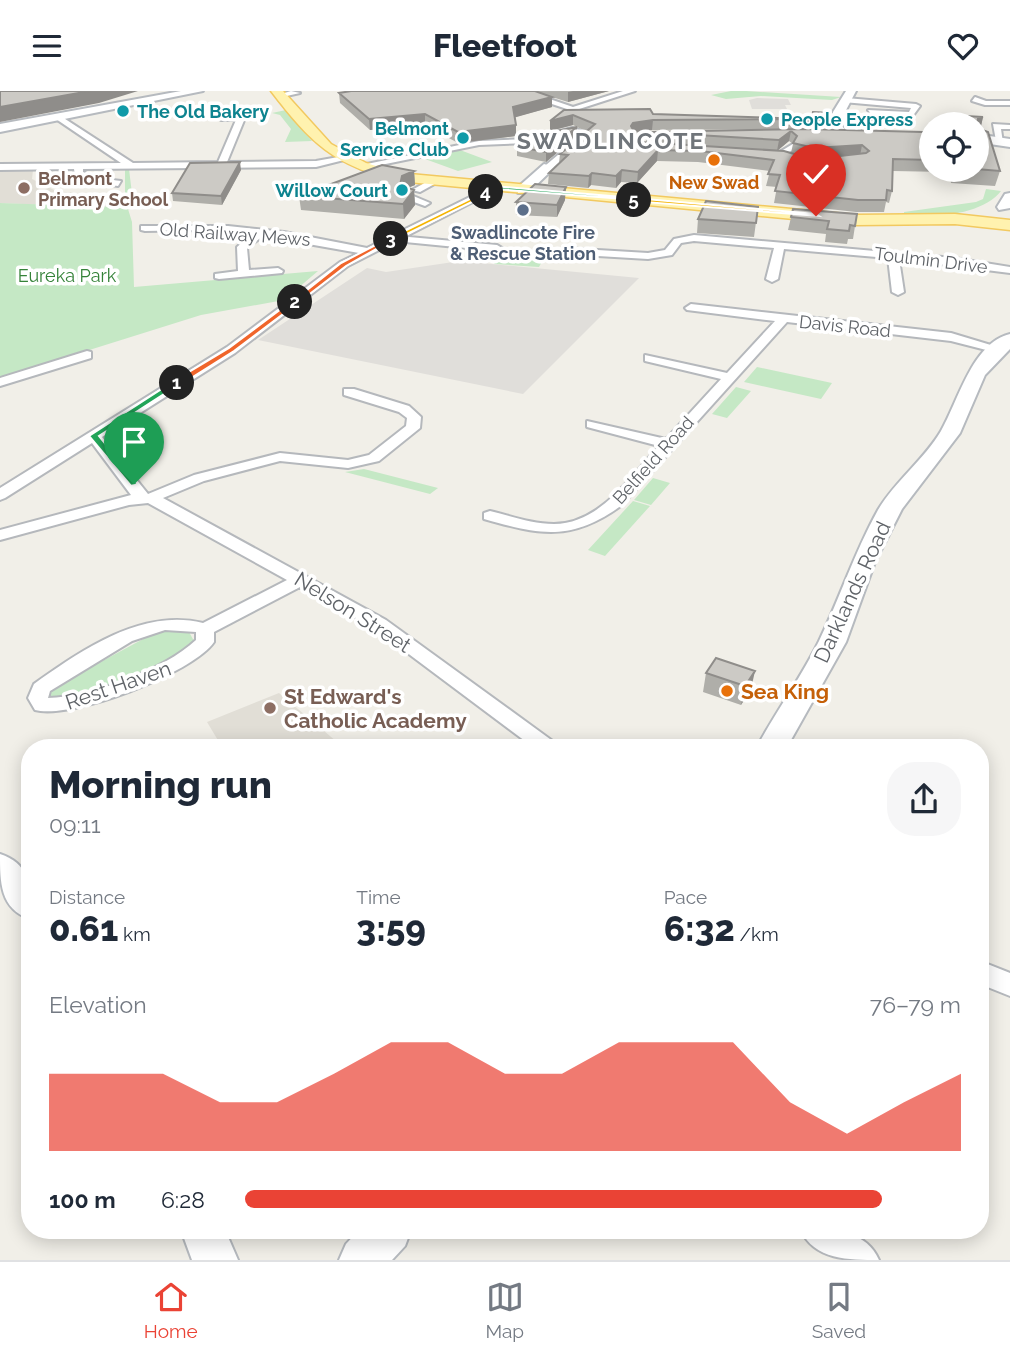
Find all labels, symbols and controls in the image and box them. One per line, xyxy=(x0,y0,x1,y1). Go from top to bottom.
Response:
icon: menu xyxy=(28,27,66,65)
text: Fleetfoot xyxy=(433,27,577,64)
icon: heart xyxy=(944,27,982,65)
place label: The Old Bakery xyxy=(137,101,269,122)
marker: The Old Bakery xyxy=(115,103,131,119)
place label: People Express xyxy=(781,109,913,130)
marker: People Express xyxy=(759,111,775,127)
map controls xyxy=(919,112,989,182)
button: locate xyxy=(919,112,989,182)
place label: Belmont Service Club xyxy=(340,118,449,160)
district label: SWADLINCOTE xyxy=(517,127,705,154)
marker: Belmont Service Club xyxy=(455,130,471,146)
pin xyxy=(786,144,846,216)
marker: New Swad xyxy=(706,152,722,168)
icon: check xyxy=(797,155,835,193)
place label: Belmont Primary School xyxy=(38,168,168,210)
place label: New Swad xyxy=(669,172,759,193)
pin: 4 xyxy=(468,175,504,210)
marker: Belmont Primary School xyxy=(16,180,32,196)
place label: Willow Court xyxy=(275,180,388,201)
text: 4 xyxy=(480,180,491,202)
marker: Willow Court xyxy=(394,182,410,198)
pin: 5 xyxy=(616,183,652,217)
text: 5 xyxy=(628,188,639,210)
marker: Swadlincote Fire & Rescue Station xyxy=(515,202,531,218)
street label: Old Railway Mews xyxy=(159,218,311,250)
pin: 3 xyxy=(374,221,408,257)
place label: Swadlincote Fire & Rescue Station xyxy=(450,222,596,264)
text: 3 xyxy=(385,227,396,249)
street label: Toulmin Drive xyxy=(873,243,989,277)
park label: Eureka Park xyxy=(18,265,117,286)
pin: 2 xyxy=(278,285,312,319)
text: 2 xyxy=(289,290,300,312)
street label: Davis Road xyxy=(798,311,892,341)
pin: 1 xyxy=(160,365,194,401)
text: 1 xyxy=(172,371,181,393)
pin xyxy=(104,412,164,484)
street label: Belfield Road xyxy=(608,412,698,508)
icon: arrive xyxy=(115,423,153,461)
street label: Darklands Road xyxy=(808,517,896,667)
street label: Nelson Street xyxy=(290,566,416,658)
street label: Rest Haven xyxy=(62,655,174,715)
place label: Sea King xyxy=(741,679,829,704)
marker: Sea King xyxy=(719,683,735,699)
place label: St Edward's Catholic Academy xyxy=(284,684,467,733)
marker: St Edward's Catholic Academy xyxy=(262,700,278,716)
text: Morning run xyxy=(49,762,272,807)
button: share xyxy=(887,762,961,836)
text: 09:11 xyxy=(49,811,101,838)
text: Distance xyxy=(49,886,125,908)
text: Time xyxy=(356,886,401,908)
text: Pace xyxy=(664,886,707,908)
text: 0.61 xyxy=(49,908,118,949)
text: 3:59 xyxy=(356,908,426,949)
text: 6:32 xyxy=(664,908,735,949)
text: km xyxy=(118,923,151,945)
text: /km xyxy=(735,923,779,945)
text: Elevation xyxy=(49,991,147,1018)
text: 76–79 m xyxy=(870,991,961,1018)
text: 100 m xyxy=(49,1186,116,1213)
text: 6:28 xyxy=(161,1186,205,1213)
tab: Home xyxy=(144,1278,198,1342)
tab: Map xyxy=(485,1278,524,1342)
tab: Saved xyxy=(812,1278,866,1342)

